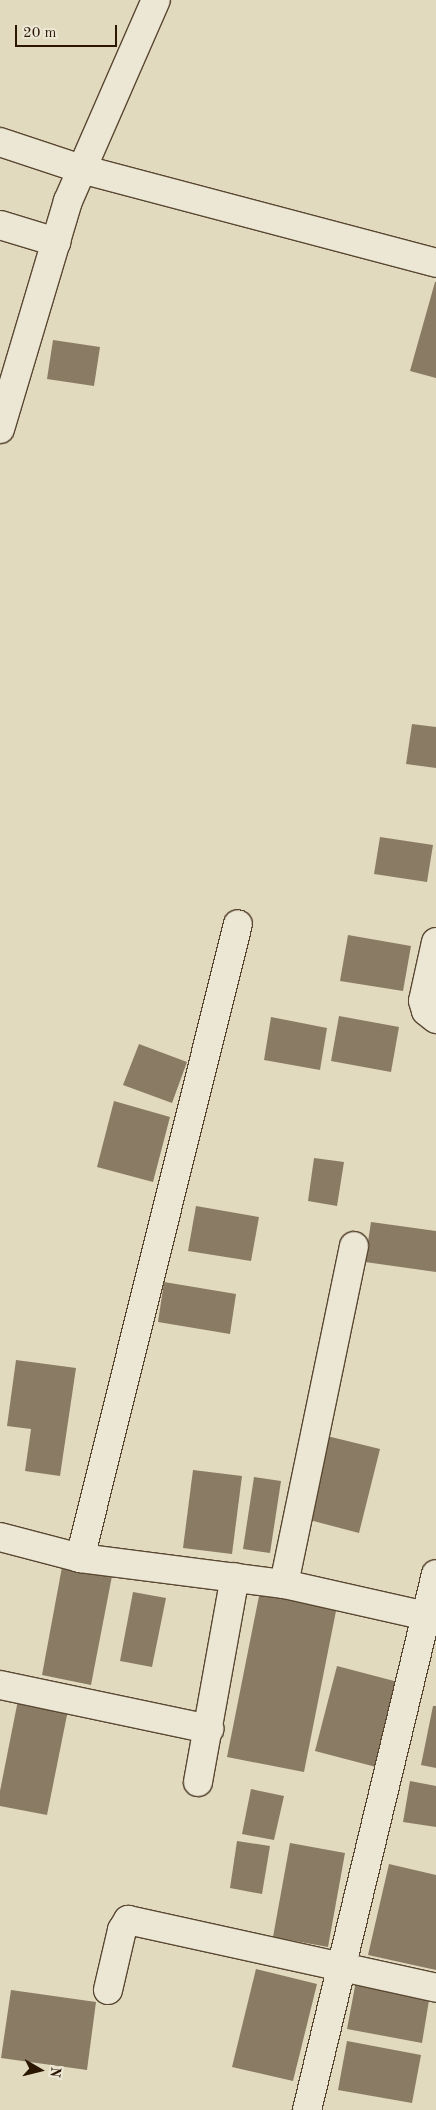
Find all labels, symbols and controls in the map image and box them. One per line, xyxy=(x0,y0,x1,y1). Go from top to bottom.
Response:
scale bar xyxy=(18,15,120,47)
text: 20 m xyxy=(23,26,57,41)
north arrow xyxy=(15,2045,65,2095)
text: N xyxy=(47,2066,63,2078)

